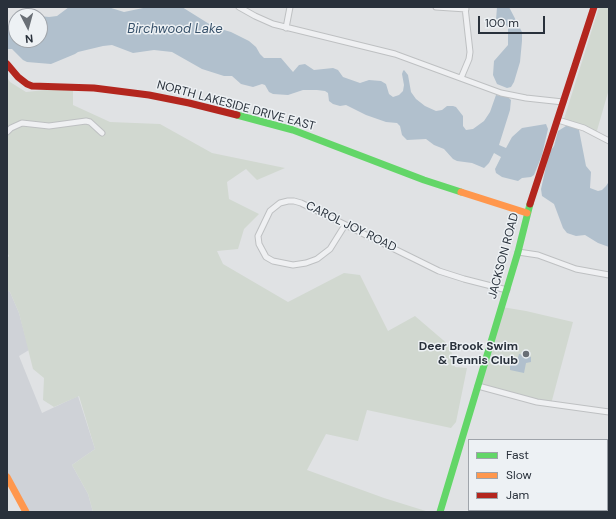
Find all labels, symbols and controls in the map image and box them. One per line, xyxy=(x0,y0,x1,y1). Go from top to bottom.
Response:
north arrow xyxy=(8,8,48,48)
scale bar xyxy=(480,8,547,34)
text: 100 m xyxy=(485,15,519,31)
water label: Birchwood Lake xyxy=(127,22,223,38)
text: N xyxy=(24,32,34,46)
street label: NORTH LAKESIDE DRIVE EAST xyxy=(155,78,317,134)
street label: CAROL JOY ROAD xyxy=(303,199,399,255)
street label: JACKSON ROAD xyxy=(486,211,522,301)
place label: Deer Brook Swim & Tennis Club xyxy=(419,340,518,368)
marker: Deer Brook Swim & Tennis Club xyxy=(521,349,531,359)
legend xyxy=(468,439,608,511)
text: Fast xyxy=(506,447,529,463)
text: Slow xyxy=(506,467,532,483)
text: Jam xyxy=(506,487,529,503)

